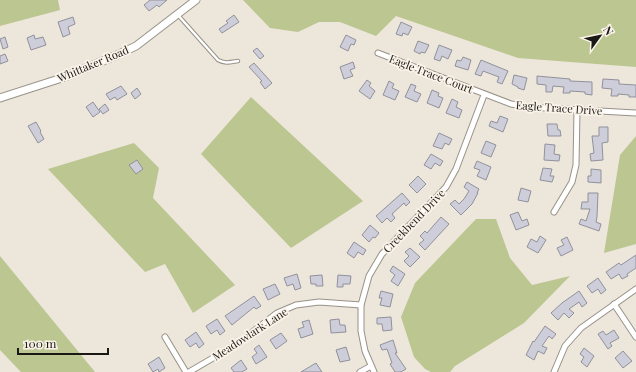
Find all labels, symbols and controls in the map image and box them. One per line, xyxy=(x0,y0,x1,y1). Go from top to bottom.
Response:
north arrow xyxy=(580,16,620,56)
text: N xyxy=(600,23,617,38)
street label: Whittaker Road xyxy=(54,42,131,86)
street label: Eagle Trace Court xyxy=(387,51,475,96)
street label: Eagle Trace Drive xyxy=(515,97,603,118)
street label: Creekbend Drive xyxy=(379,185,448,256)
street label: Meadowlark Lane xyxy=(209,303,291,364)
scale bar xyxy=(18,330,108,356)
text: 100 m xyxy=(24,335,57,351)

